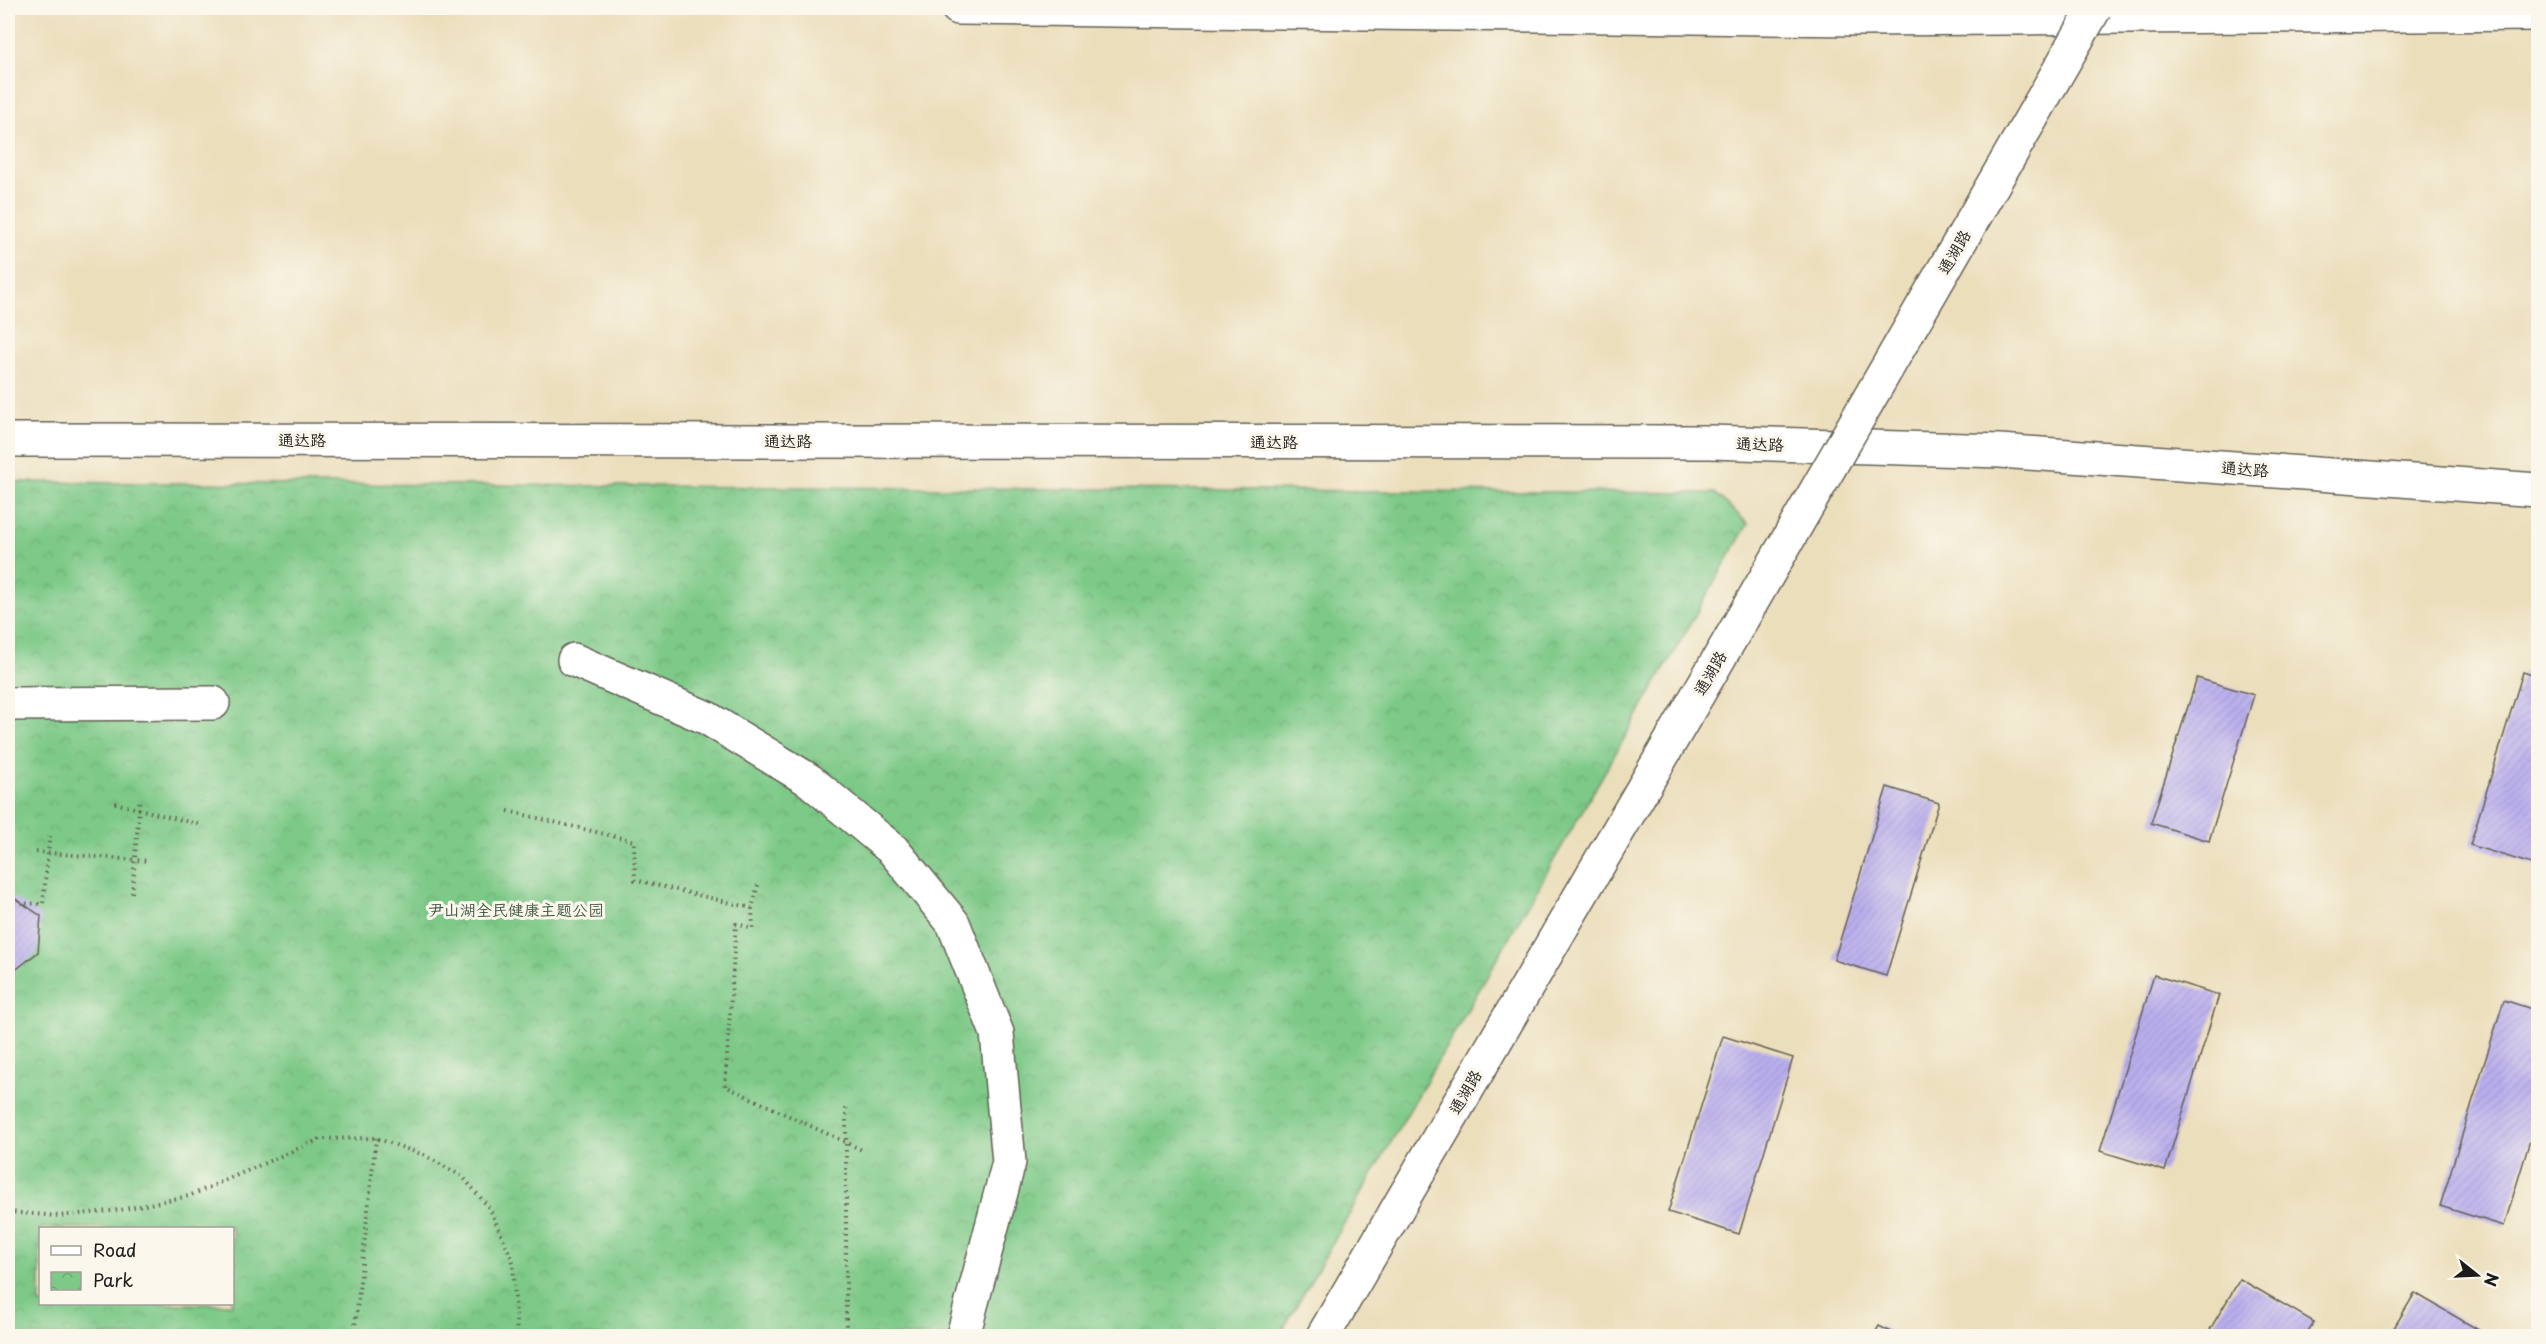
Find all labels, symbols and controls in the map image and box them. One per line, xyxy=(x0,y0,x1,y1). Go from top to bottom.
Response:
street label: 通湖路 xyxy=(1931,225,1976,278)
street label: 通达路 xyxy=(278,427,326,451)
street label: 通达路 xyxy=(764,428,812,452)
street label: 通达路 xyxy=(1250,429,1298,453)
street label: 通达路 xyxy=(1736,430,1784,456)
street label: 通达路 xyxy=(2220,454,2270,482)
street label: 通湖路 xyxy=(1687,646,1732,699)
park label: 尹山湖全民健康主题公园 xyxy=(428,897,604,921)
street label: 通湖路 xyxy=(1442,1065,1487,1118)
legend xyxy=(39,1227,234,1305)
text: Road xyxy=(93,1236,137,1263)
north arrow xyxy=(2447,1245,2507,1305)
text: Park xyxy=(93,1266,133,1293)
text: N xyxy=(2479,1270,2506,1290)

